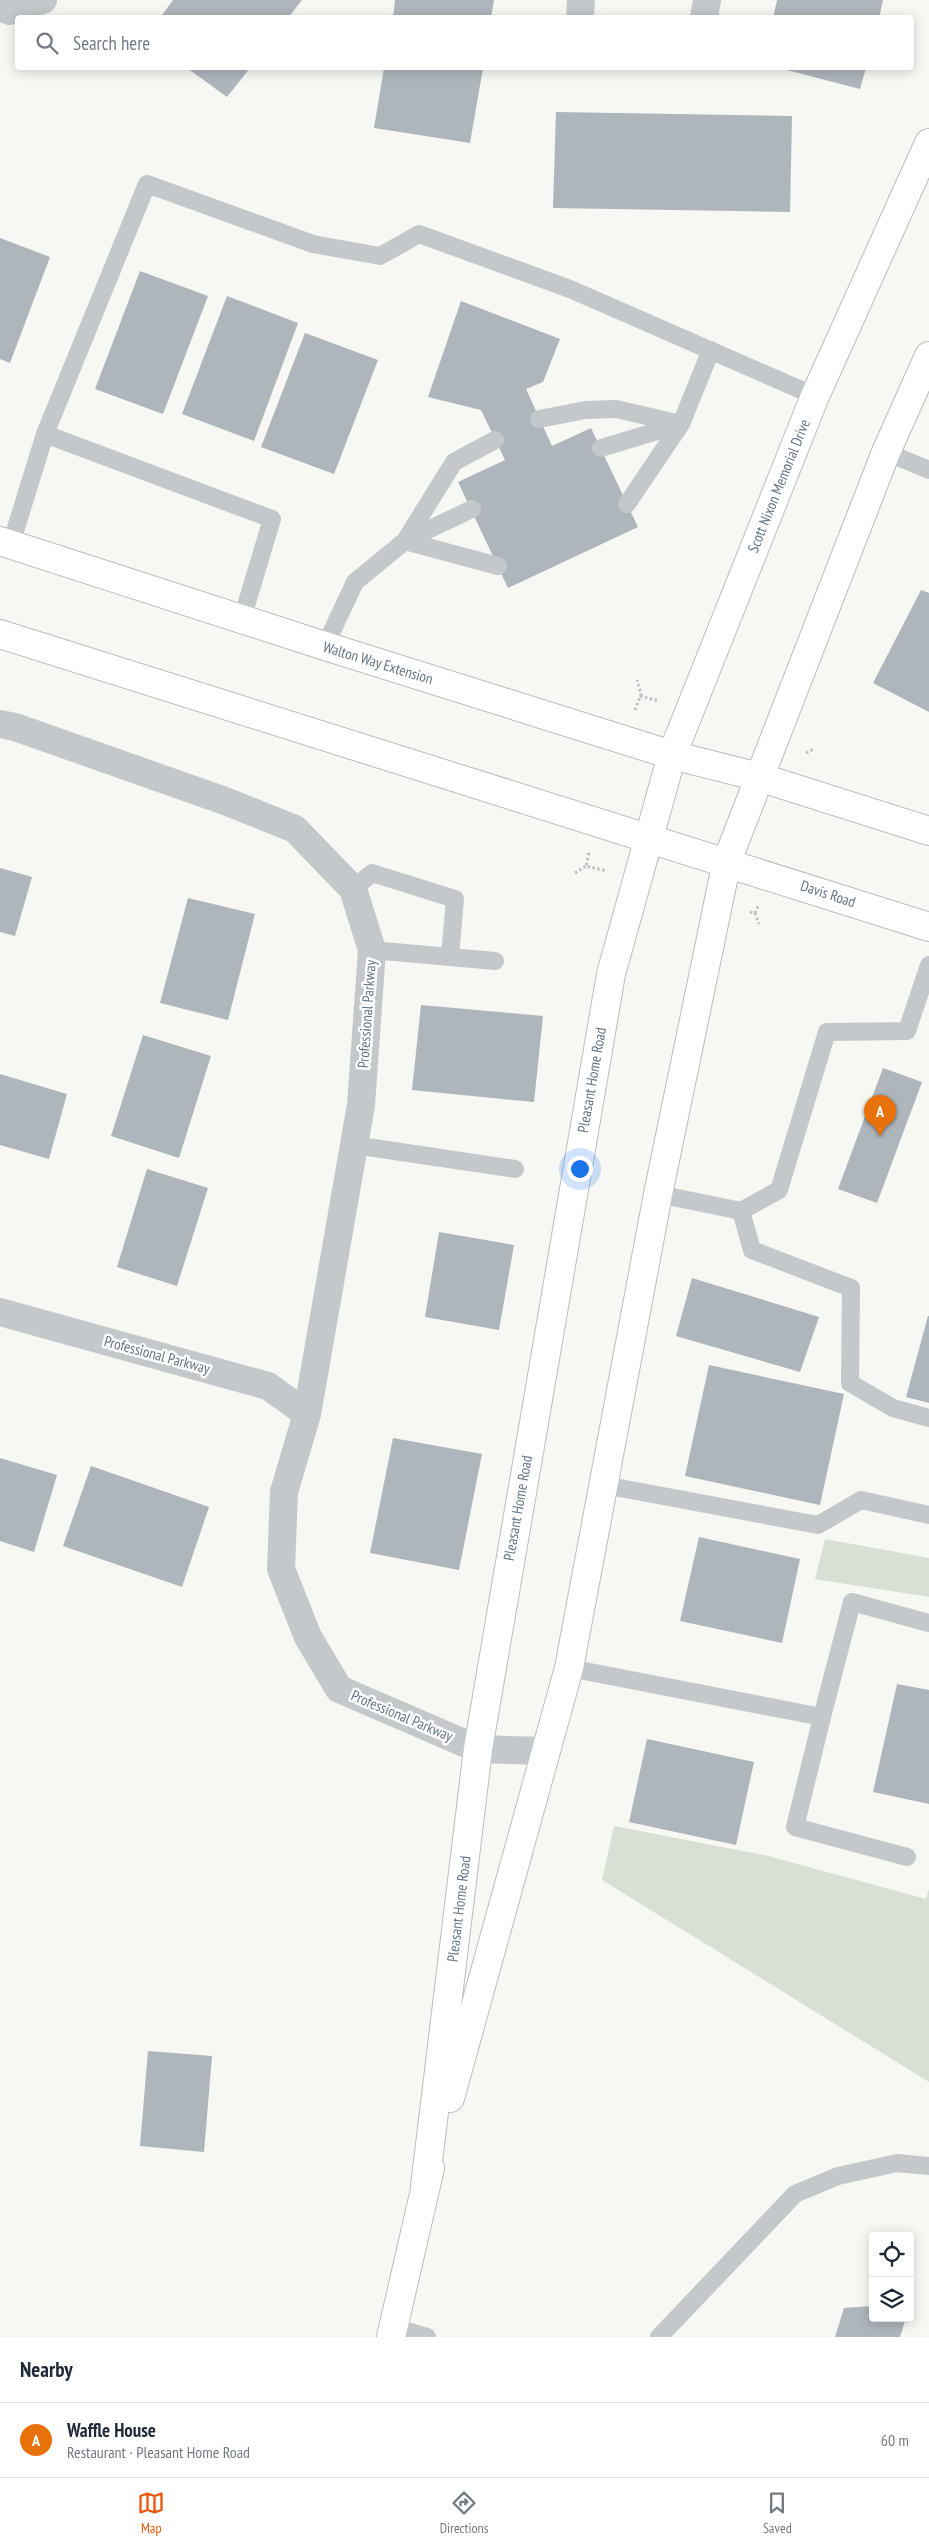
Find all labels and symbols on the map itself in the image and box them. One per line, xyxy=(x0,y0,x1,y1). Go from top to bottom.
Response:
street label: Scott Nixon Memorial Drive xyxy=(743,416,814,555)
street label: Walton Way Extension xyxy=(321,637,435,688)
street label: Davis Road xyxy=(798,876,858,911)
street label: Professional Parkway xyxy=(353,959,380,1069)
street label: Pleasant Home Road xyxy=(573,1026,610,1134)
pin: A xyxy=(864,1095,896,1136)
your location xyxy=(567,1156,593,1182)
street label: Professional Parkway xyxy=(102,1331,212,1378)
street label: Pleasant Home Road xyxy=(499,1454,536,1562)
street label: Professional Parkway xyxy=(348,1686,456,1746)
street label: Pleasant Home Road xyxy=(443,1855,474,1963)

